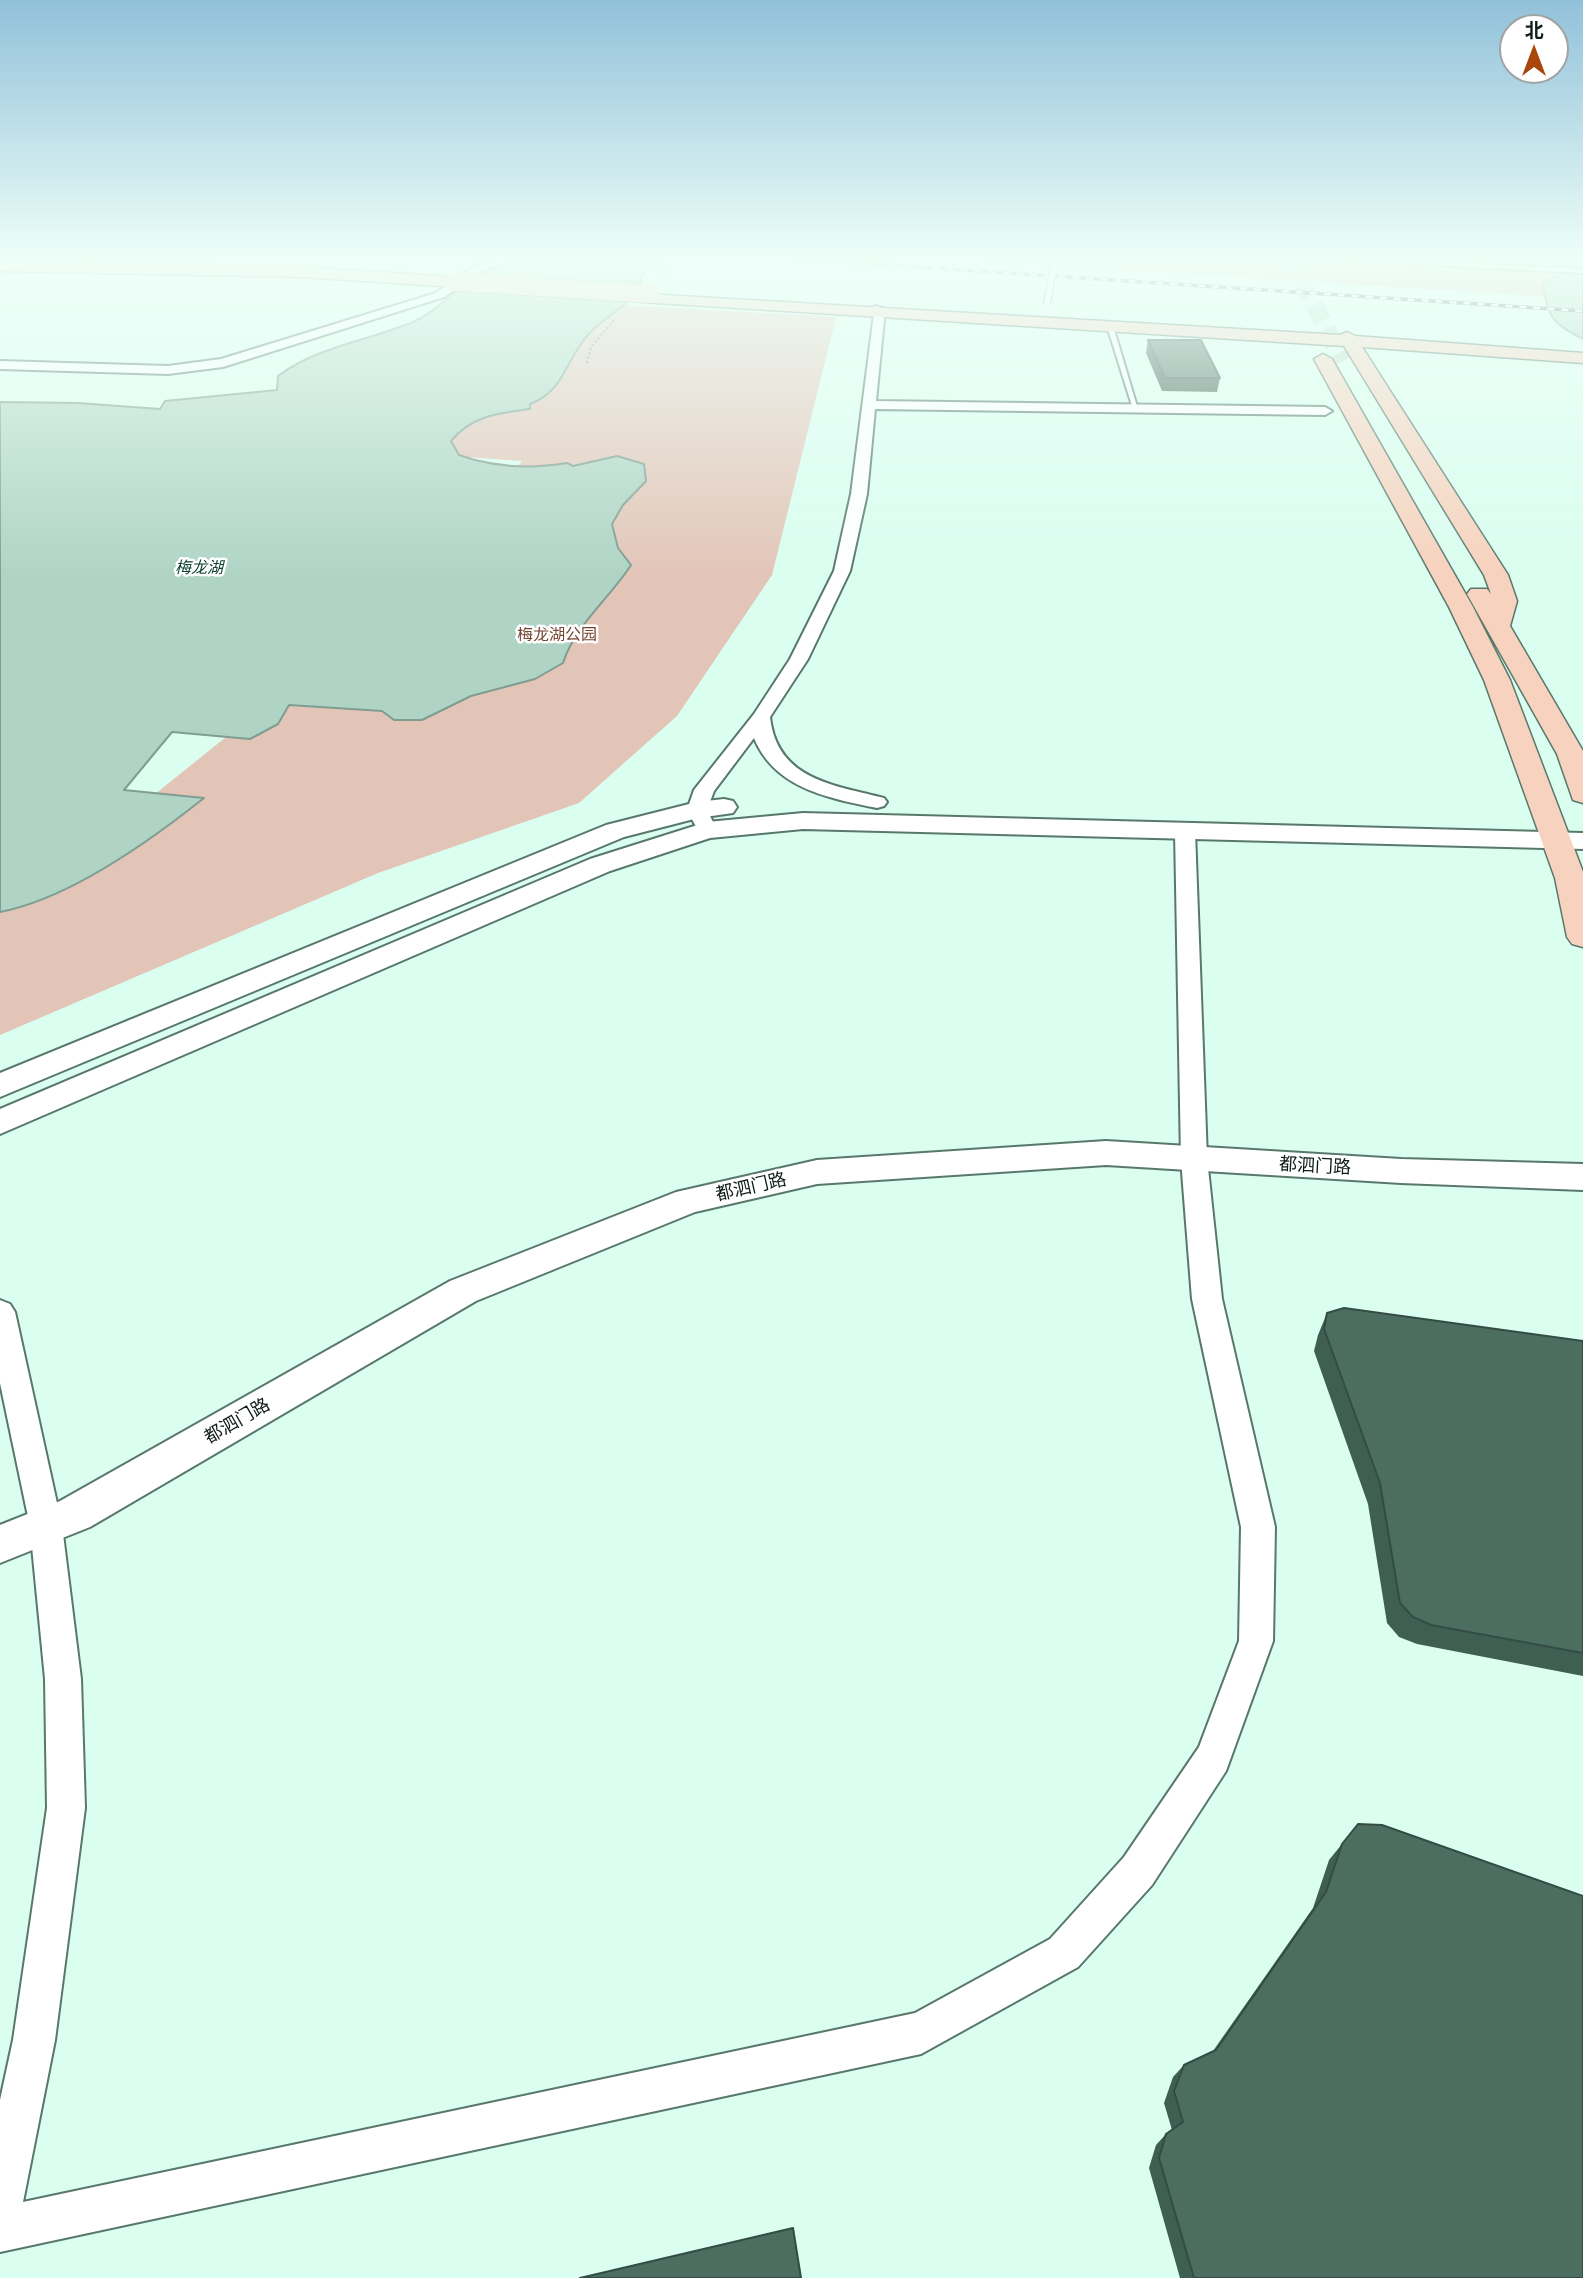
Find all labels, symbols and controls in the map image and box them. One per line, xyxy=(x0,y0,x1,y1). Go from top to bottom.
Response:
north arrow xyxy=(1499,14,1569,84)
text: 北 xyxy=(1524,19,1544,41)
water label: 梅龙湖 xyxy=(175,558,223,578)
park label: 梅龙湖公园 xyxy=(517,625,597,645)
street label: 都泗门路 xyxy=(1278,1153,1352,1179)
street label: 都泗门路 xyxy=(713,1168,789,1206)
street label: 都泗门路 xyxy=(200,1394,274,1448)

